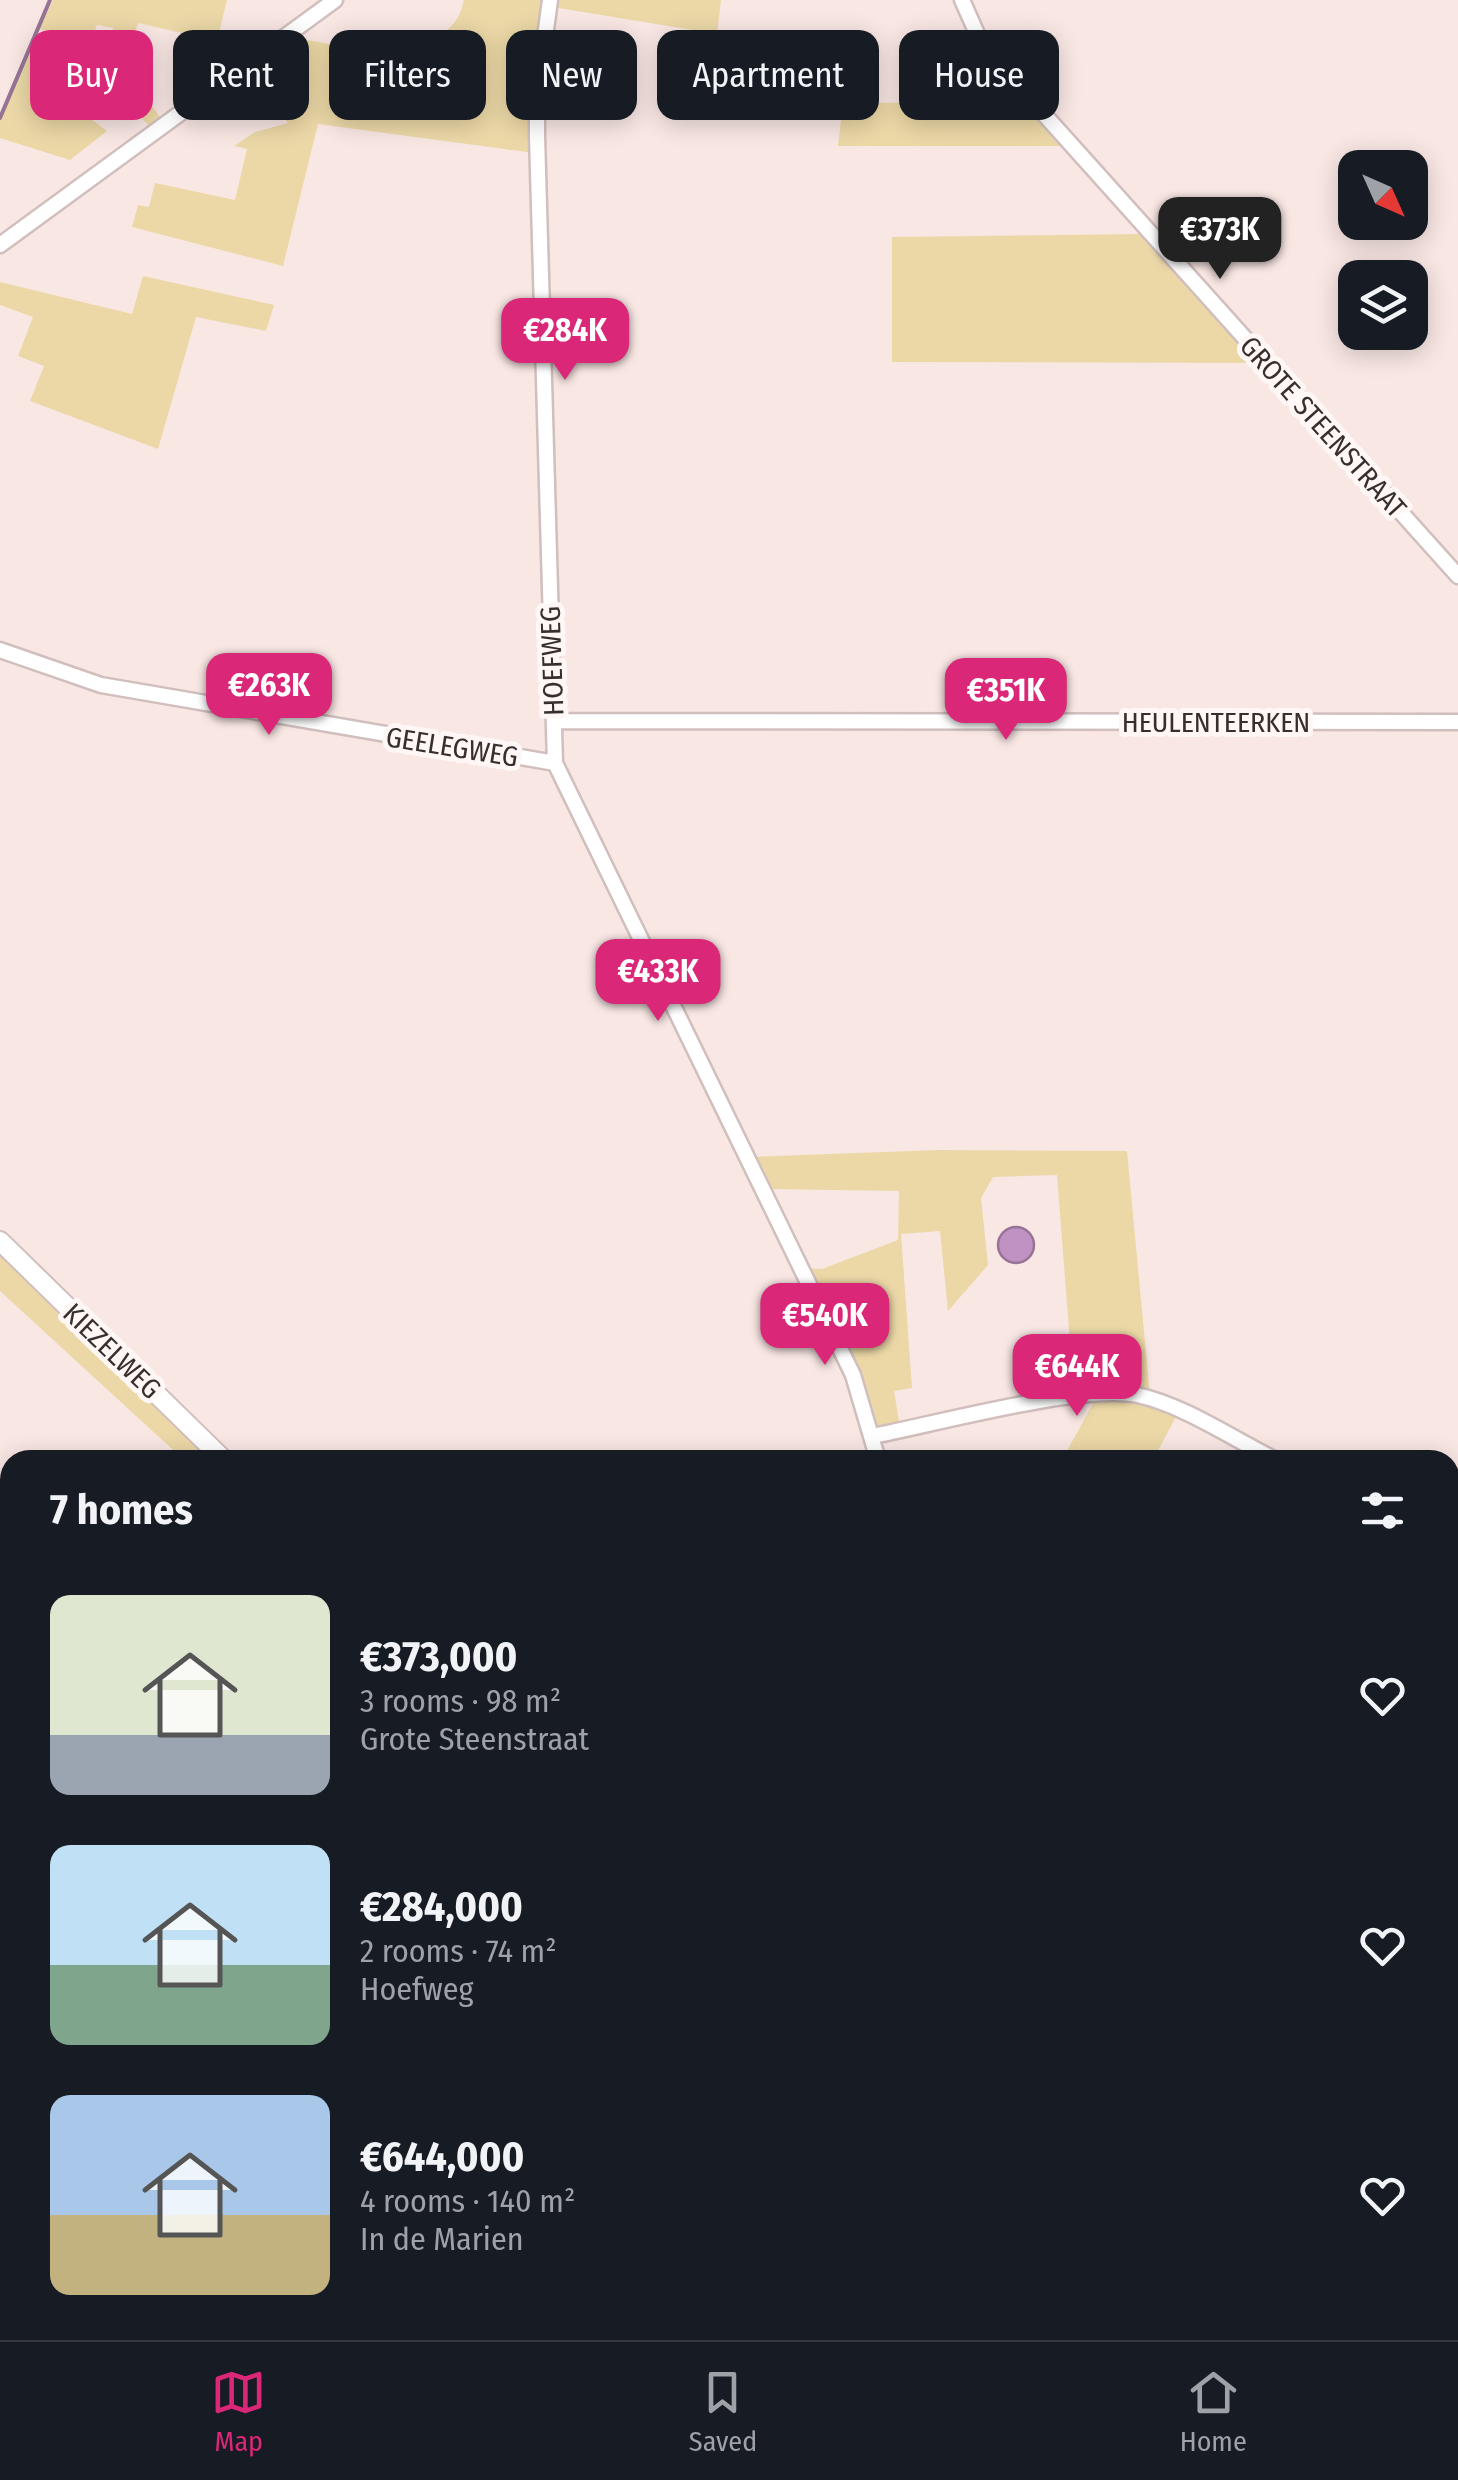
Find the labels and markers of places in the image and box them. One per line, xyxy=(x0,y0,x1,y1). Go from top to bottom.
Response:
pin: €373K xyxy=(1150,197,1290,282)
pin: €284K xyxy=(495,298,635,383)
pin: €263K xyxy=(199,653,339,738)
pin: €351K xyxy=(936,658,1076,743)
pin: €433K xyxy=(588,939,728,1024)
pin: €540K xyxy=(755,1283,895,1368)
pin: €644K xyxy=(1007,1334,1147,1419)

